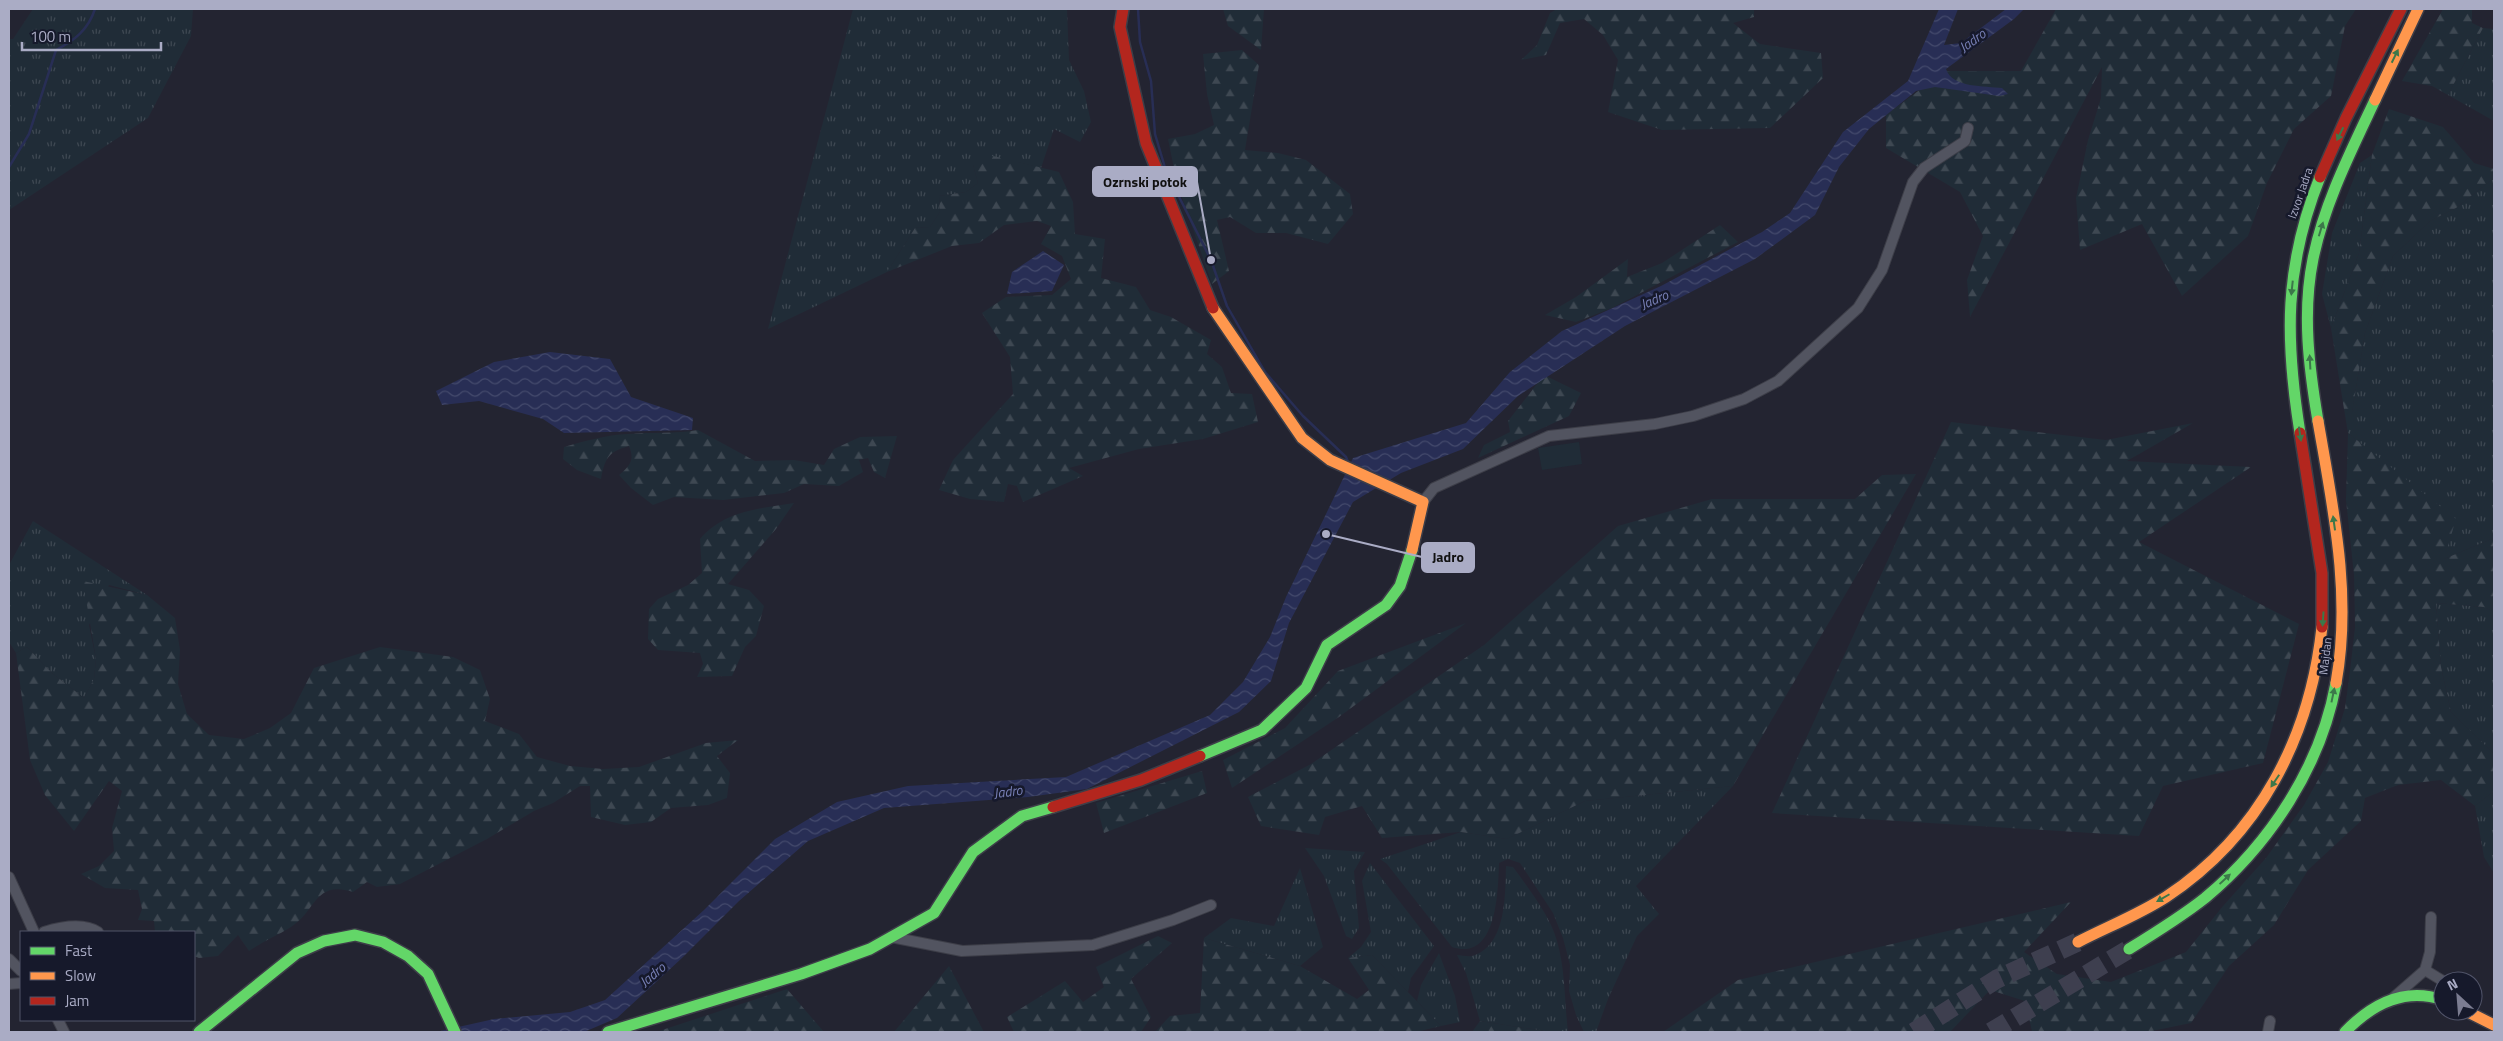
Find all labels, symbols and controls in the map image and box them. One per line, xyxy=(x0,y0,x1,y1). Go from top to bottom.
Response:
scale bar xyxy=(22,20,161,52)
water label: Jadro xyxy=(1954,22,1991,57)
text: 100 m xyxy=(30,25,71,48)
one-way arrow xyxy=(2392,49,2400,63)
one-way arrow xyxy=(2335,127,2343,141)
street label: Izvor Jadra xyxy=(2282,165,2318,221)
callout: Ozrnski potok xyxy=(1093,167,1197,196)
text: Ozrnski potok xyxy=(1103,171,1188,192)
one-way arrow xyxy=(2318,221,2326,236)
one-way arrow xyxy=(2288,281,2296,297)
water label: Jadro xyxy=(1637,283,1672,314)
one-way arrow xyxy=(2306,354,2314,370)
one-way arrow xyxy=(2297,426,2305,442)
one-way arrow xyxy=(2330,514,2338,530)
callout: Jadro xyxy=(1422,543,1474,572)
text: Jadro xyxy=(1432,546,1464,567)
one-way arrow xyxy=(2319,611,2327,627)
street label: Majdan xyxy=(2313,636,2337,676)
one-way arrow xyxy=(2329,688,2337,703)
one-way arrow xyxy=(2270,775,2279,788)
water label: Jadro xyxy=(992,779,1025,803)
one-way arrow xyxy=(2218,873,2230,885)
one-way arrow xyxy=(2157,893,2170,902)
legend xyxy=(20,931,195,1021)
text: Fast xyxy=(65,939,93,962)
water label: Jadro xyxy=(634,956,671,991)
text: Slow xyxy=(65,964,96,987)
north arrow xyxy=(2433,971,2483,1021)
text: N xyxy=(2443,972,2461,995)
text: Jam xyxy=(65,989,89,1012)

